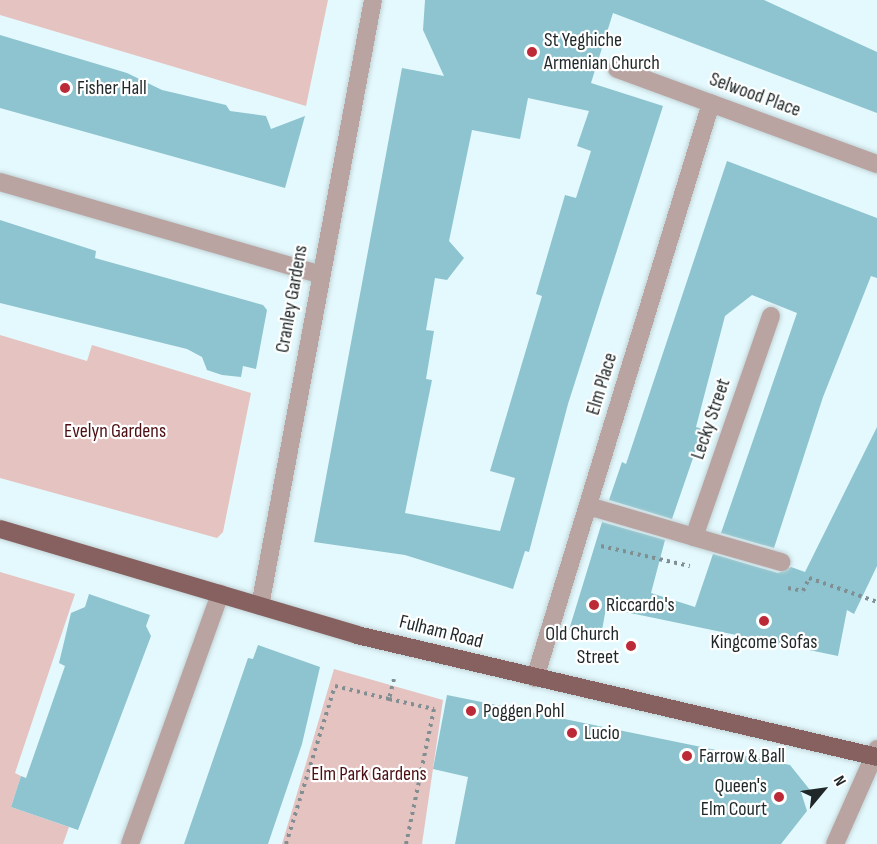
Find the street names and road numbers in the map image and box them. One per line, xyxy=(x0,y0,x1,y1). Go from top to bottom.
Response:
street label: Selwood Place xyxy=(706,67,804,123)
street label: Cranley Gardens xyxy=(271,243,313,355)
street label: Elm Place xyxy=(581,350,623,418)
street label: Lecky Street xyxy=(686,375,736,463)
street label: Fulham Road xyxy=(397,610,485,654)

